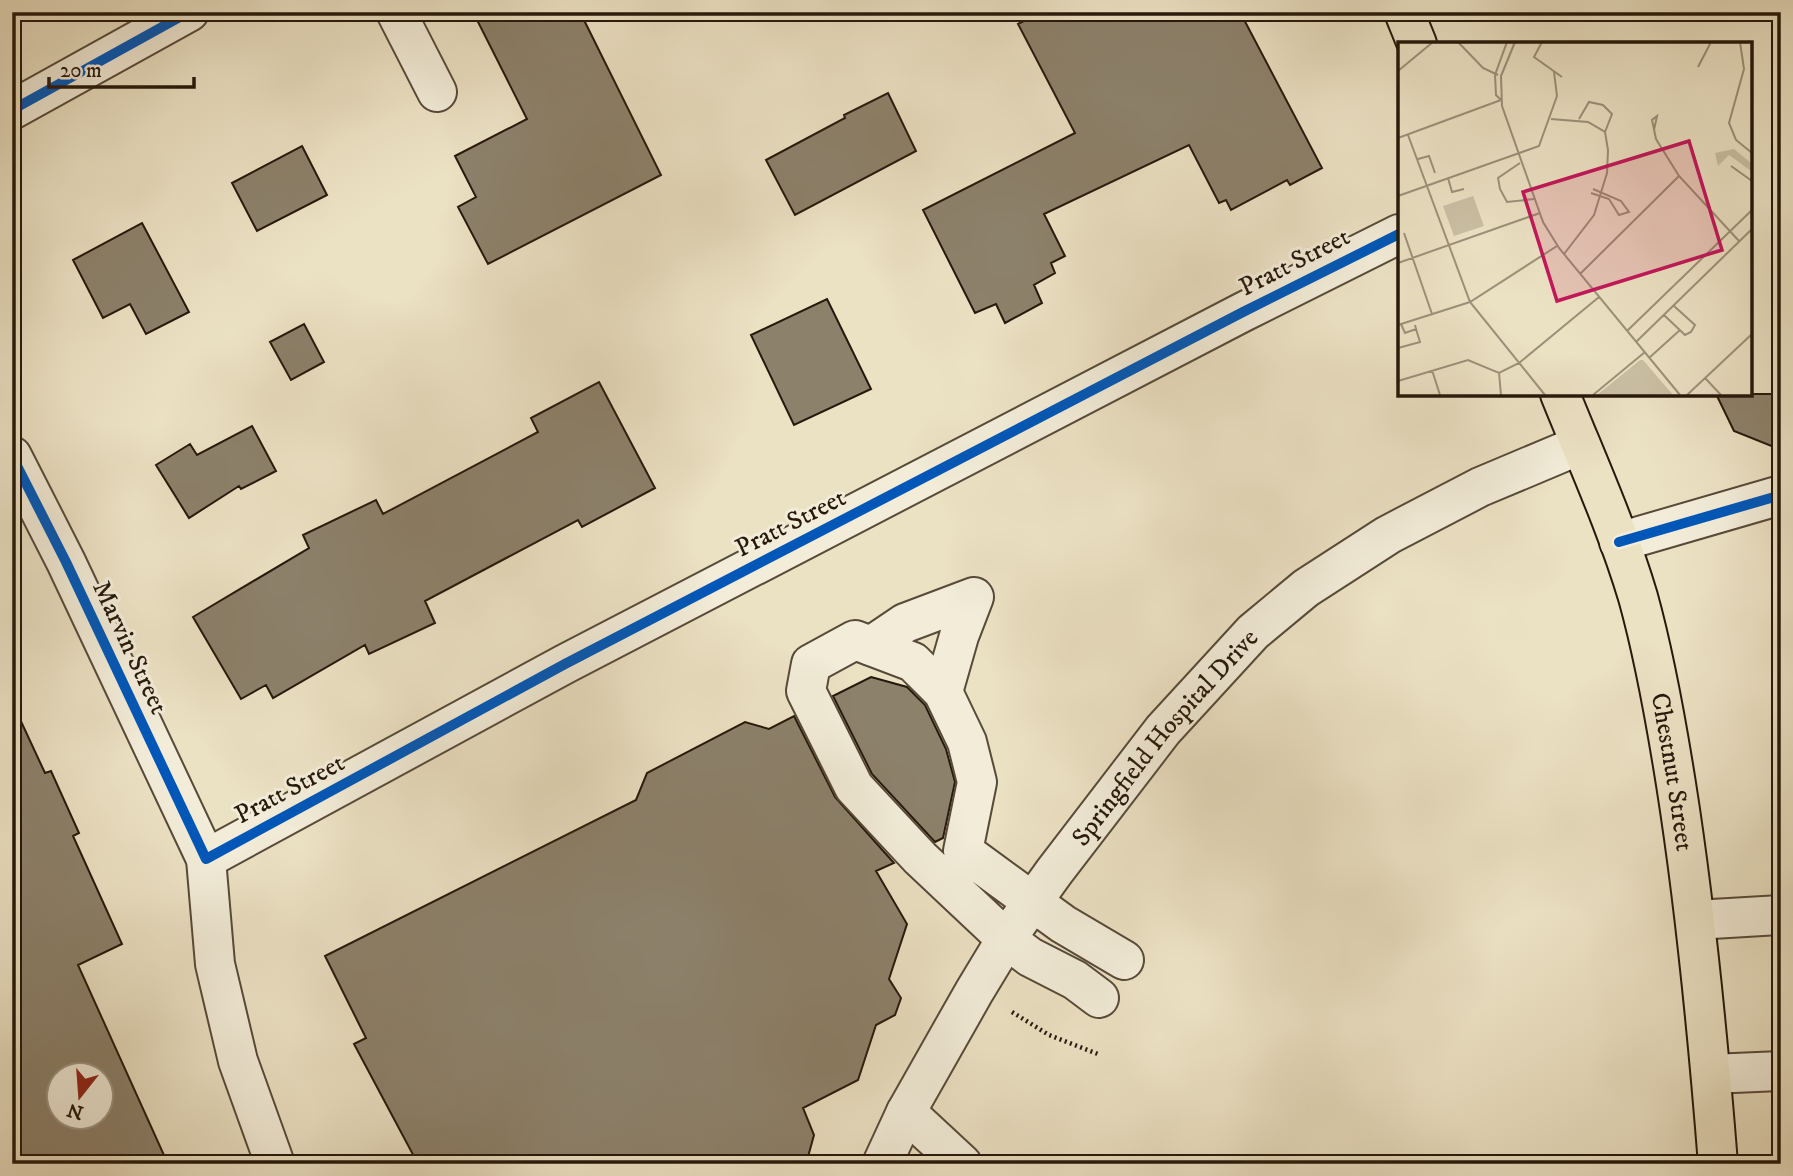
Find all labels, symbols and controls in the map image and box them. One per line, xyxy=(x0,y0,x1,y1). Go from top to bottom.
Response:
inset map xyxy=(1398,42,1751,396)
scale bar xyxy=(49,46,194,90)
text: 20 m xyxy=(60,58,102,84)
street label: Pratt Street xyxy=(1234,220,1355,304)
street label: Pratt Street xyxy=(730,481,851,565)
street label: Marvin Street xyxy=(84,576,175,720)
street label: Springfield Hospital Drive xyxy=(1065,622,1266,853)
street label: Chestnut Street xyxy=(1643,690,1701,853)
street label: Pratt Street xyxy=(229,747,350,832)
north arrow xyxy=(46,1060,116,1130)
text: N xyxy=(64,1097,86,1124)

